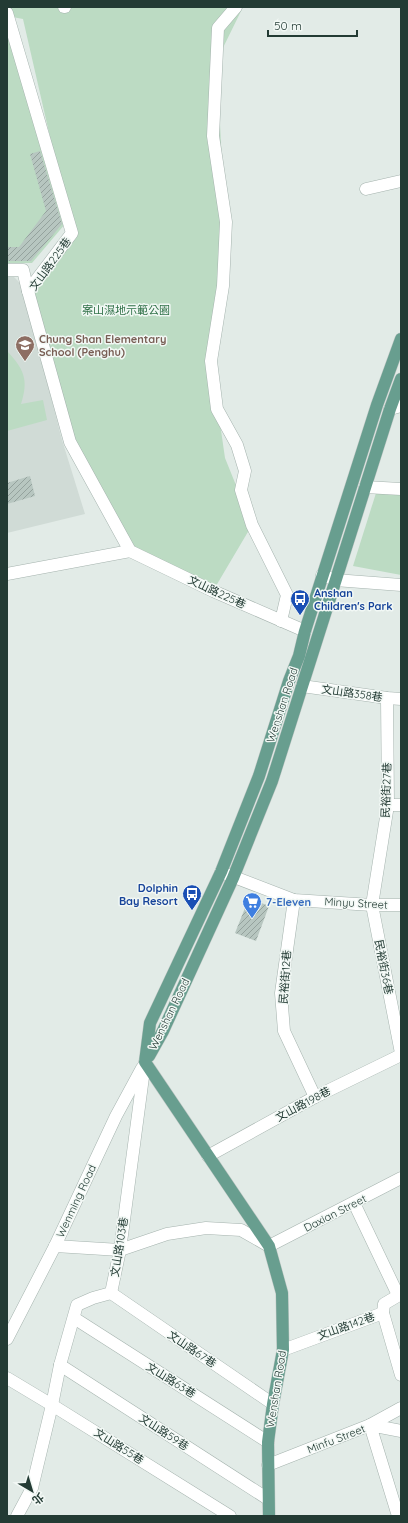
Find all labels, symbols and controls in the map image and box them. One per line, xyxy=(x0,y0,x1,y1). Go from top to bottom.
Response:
scale bar xyxy=(268,12,357,38)
text: 50 m xyxy=(274,18,302,33)
street label: 文山路225巷 xyxy=(26,235,74,293)
park label: 案山濕地示範公園 xyxy=(82,303,170,317)
place label: Chung Shan Elementary School (Penghu) xyxy=(39,332,166,359)
school or university icon: Chung Shan Elementary School (Penghu) xyxy=(14,334,36,362)
street label: 文山路225巷 xyxy=(186,573,248,611)
place label: Anshan Children's Park xyxy=(314,586,393,613)
bus stop icon: Anshan Children's Park xyxy=(289,588,311,616)
street label: Wenshan Road xyxy=(263,666,301,744)
street label: 文山路358巷 xyxy=(320,682,384,704)
street label: 民裕街27巷 xyxy=(378,762,394,818)
place label: Dolphin Bay Resort xyxy=(119,881,178,908)
bus stop icon: Dolphin Bay Resort xyxy=(181,883,203,911)
supermarket icon: 7-Eleven xyxy=(241,891,263,919)
street label: Minyu Street xyxy=(324,894,388,912)
place label: 7-Eleven xyxy=(266,895,311,909)
street label: 民裕街36巷 xyxy=(372,938,396,996)
street label: 民裕街12巷 xyxy=(276,949,294,1005)
street label: Wenshan Road xyxy=(146,976,192,1052)
street label: 文山路198巷 xyxy=(273,1084,333,1124)
street label: Wenming Road xyxy=(53,1162,99,1240)
street label: Daxian Street xyxy=(301,1191,369,1235)
street label: 文山路103巷 xyxy=(107,1216,131,1278)
street label: 文山路142巷 xyxy=(316,1309,376,1343)
street label: 文山路67巷 xyxy=(165,1328,219,1370)
street label: Wenshan Road xyxy=(263,1350,289,1428)
street label: 文山路63巷 xyxy=(144,1359,198,1401)
street label: 文山路59巷 xyxy=(137,1411,191,1453)
street label: Minfu Street xyxy=(305,1421,367,1456)
street label: 文山路55巷 xyxy=(92,1425,146,1467)
north arrow xyxy=(12,1471,52,1511)
text: 北 xyxy=(30,1490,47,1508)

